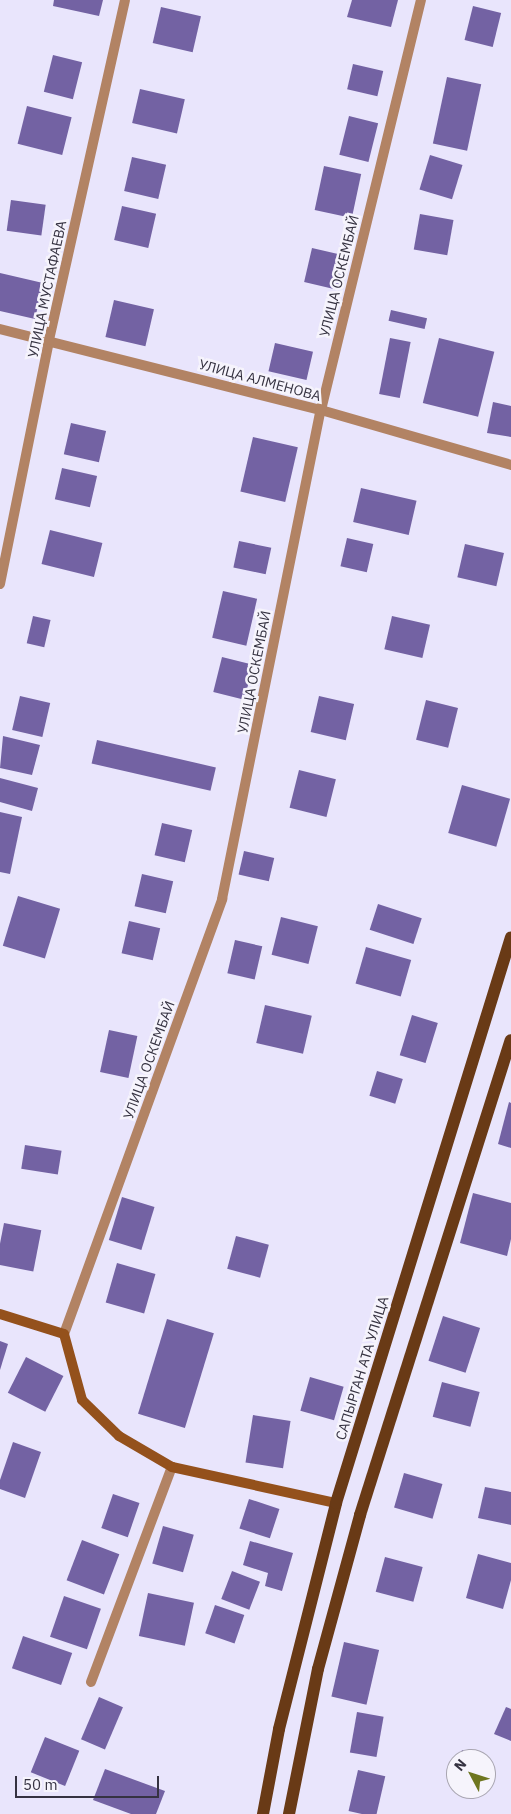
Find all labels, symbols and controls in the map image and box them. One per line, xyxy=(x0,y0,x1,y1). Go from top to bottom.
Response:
street label: УЛИЦА ОСКЕМБАЙ xyxy=(316,213,362,339)
street label: УЛИЦА МУСТАФАЕВА xyxy=(24,219,70,359)
street label: УЛИЦА АЛМЕНОВА xyxy=(197,356,323,404)
street label: УЛИЦА ОСКЕМБАЙ xyxy=(234,609,274,735)
street label: УЛИЦА ОСКЕМБАЙ xyxy=(120,999,178,1121)
street label: САПЫРГАН АТА УЛИЦА xyxy=(332,1294,392,1442)
north arrow xyxy=(446,1749,496,1799)
text: N xyxy=(450,1755,470,1775)
scale bar xyxy=(18,1766,161,1798)
text: 50 m xyxy=(23,1775,58,1794)

